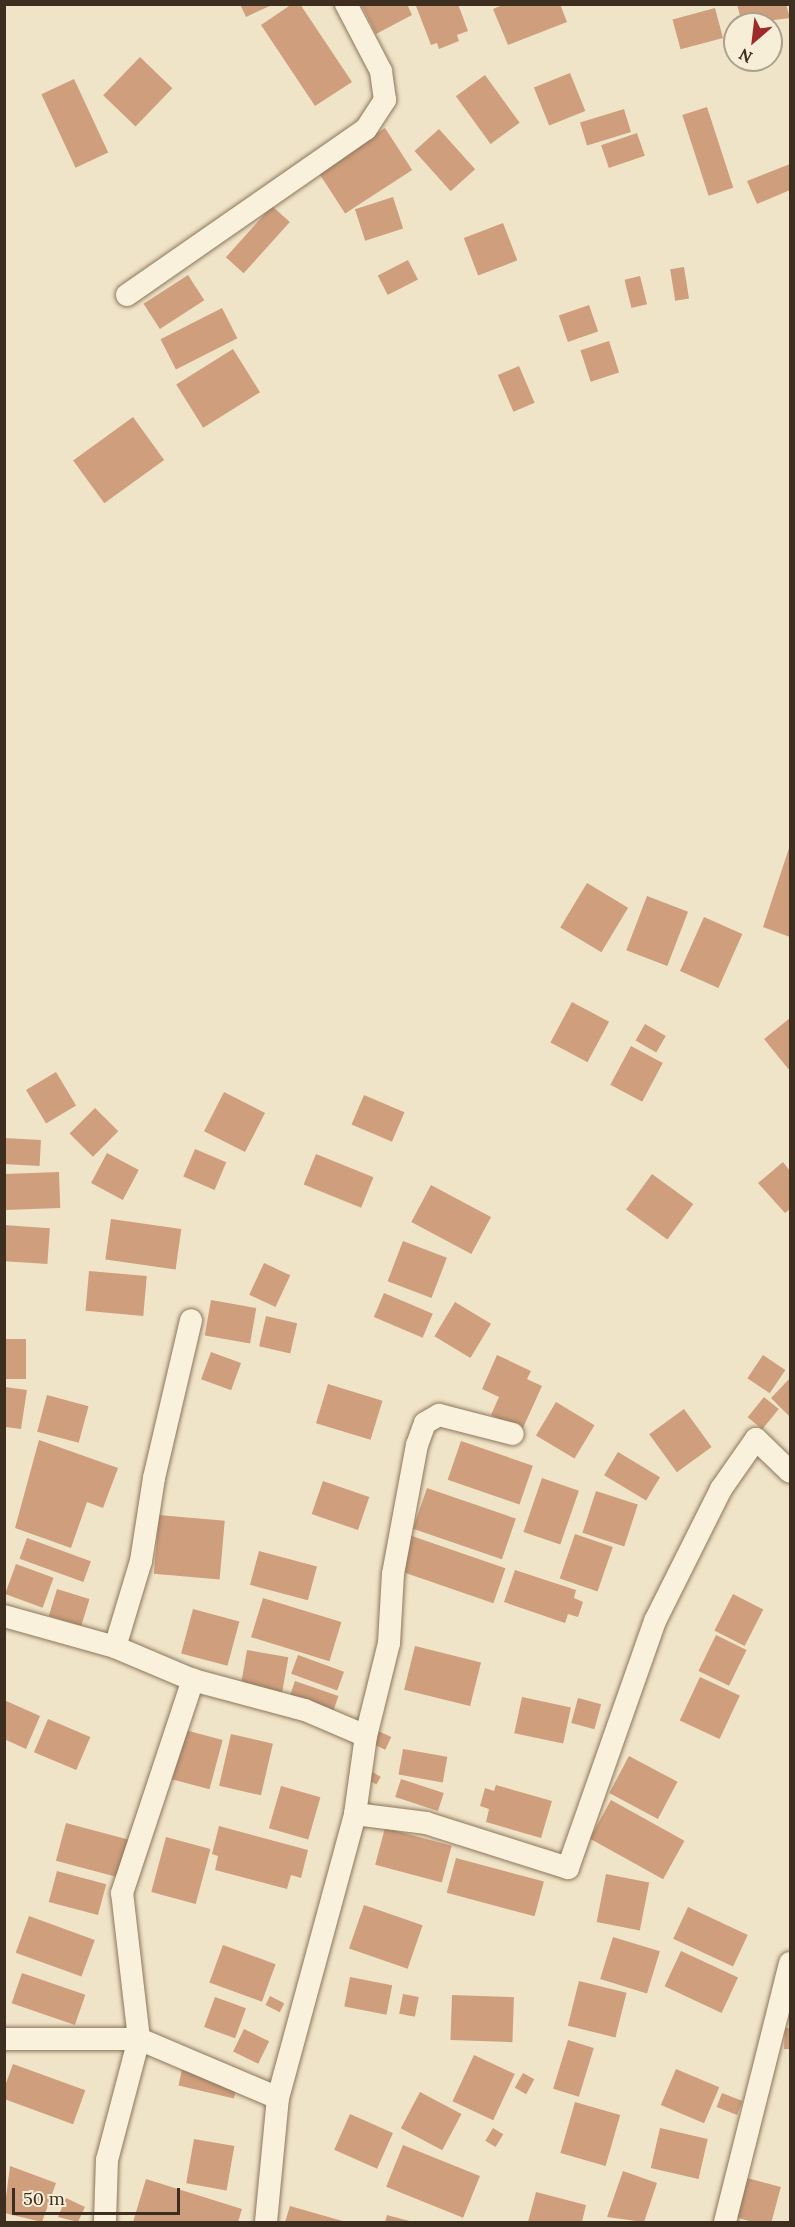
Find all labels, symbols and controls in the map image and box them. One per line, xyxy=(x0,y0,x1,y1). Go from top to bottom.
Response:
north arrow xyxy=(723,12,783,72)
text: N xyxy=(735,44,756,68)
scale bar xyxy=(15,2176,183,2214)
text: 50 m xyxy=(23,2187,65,2210)

